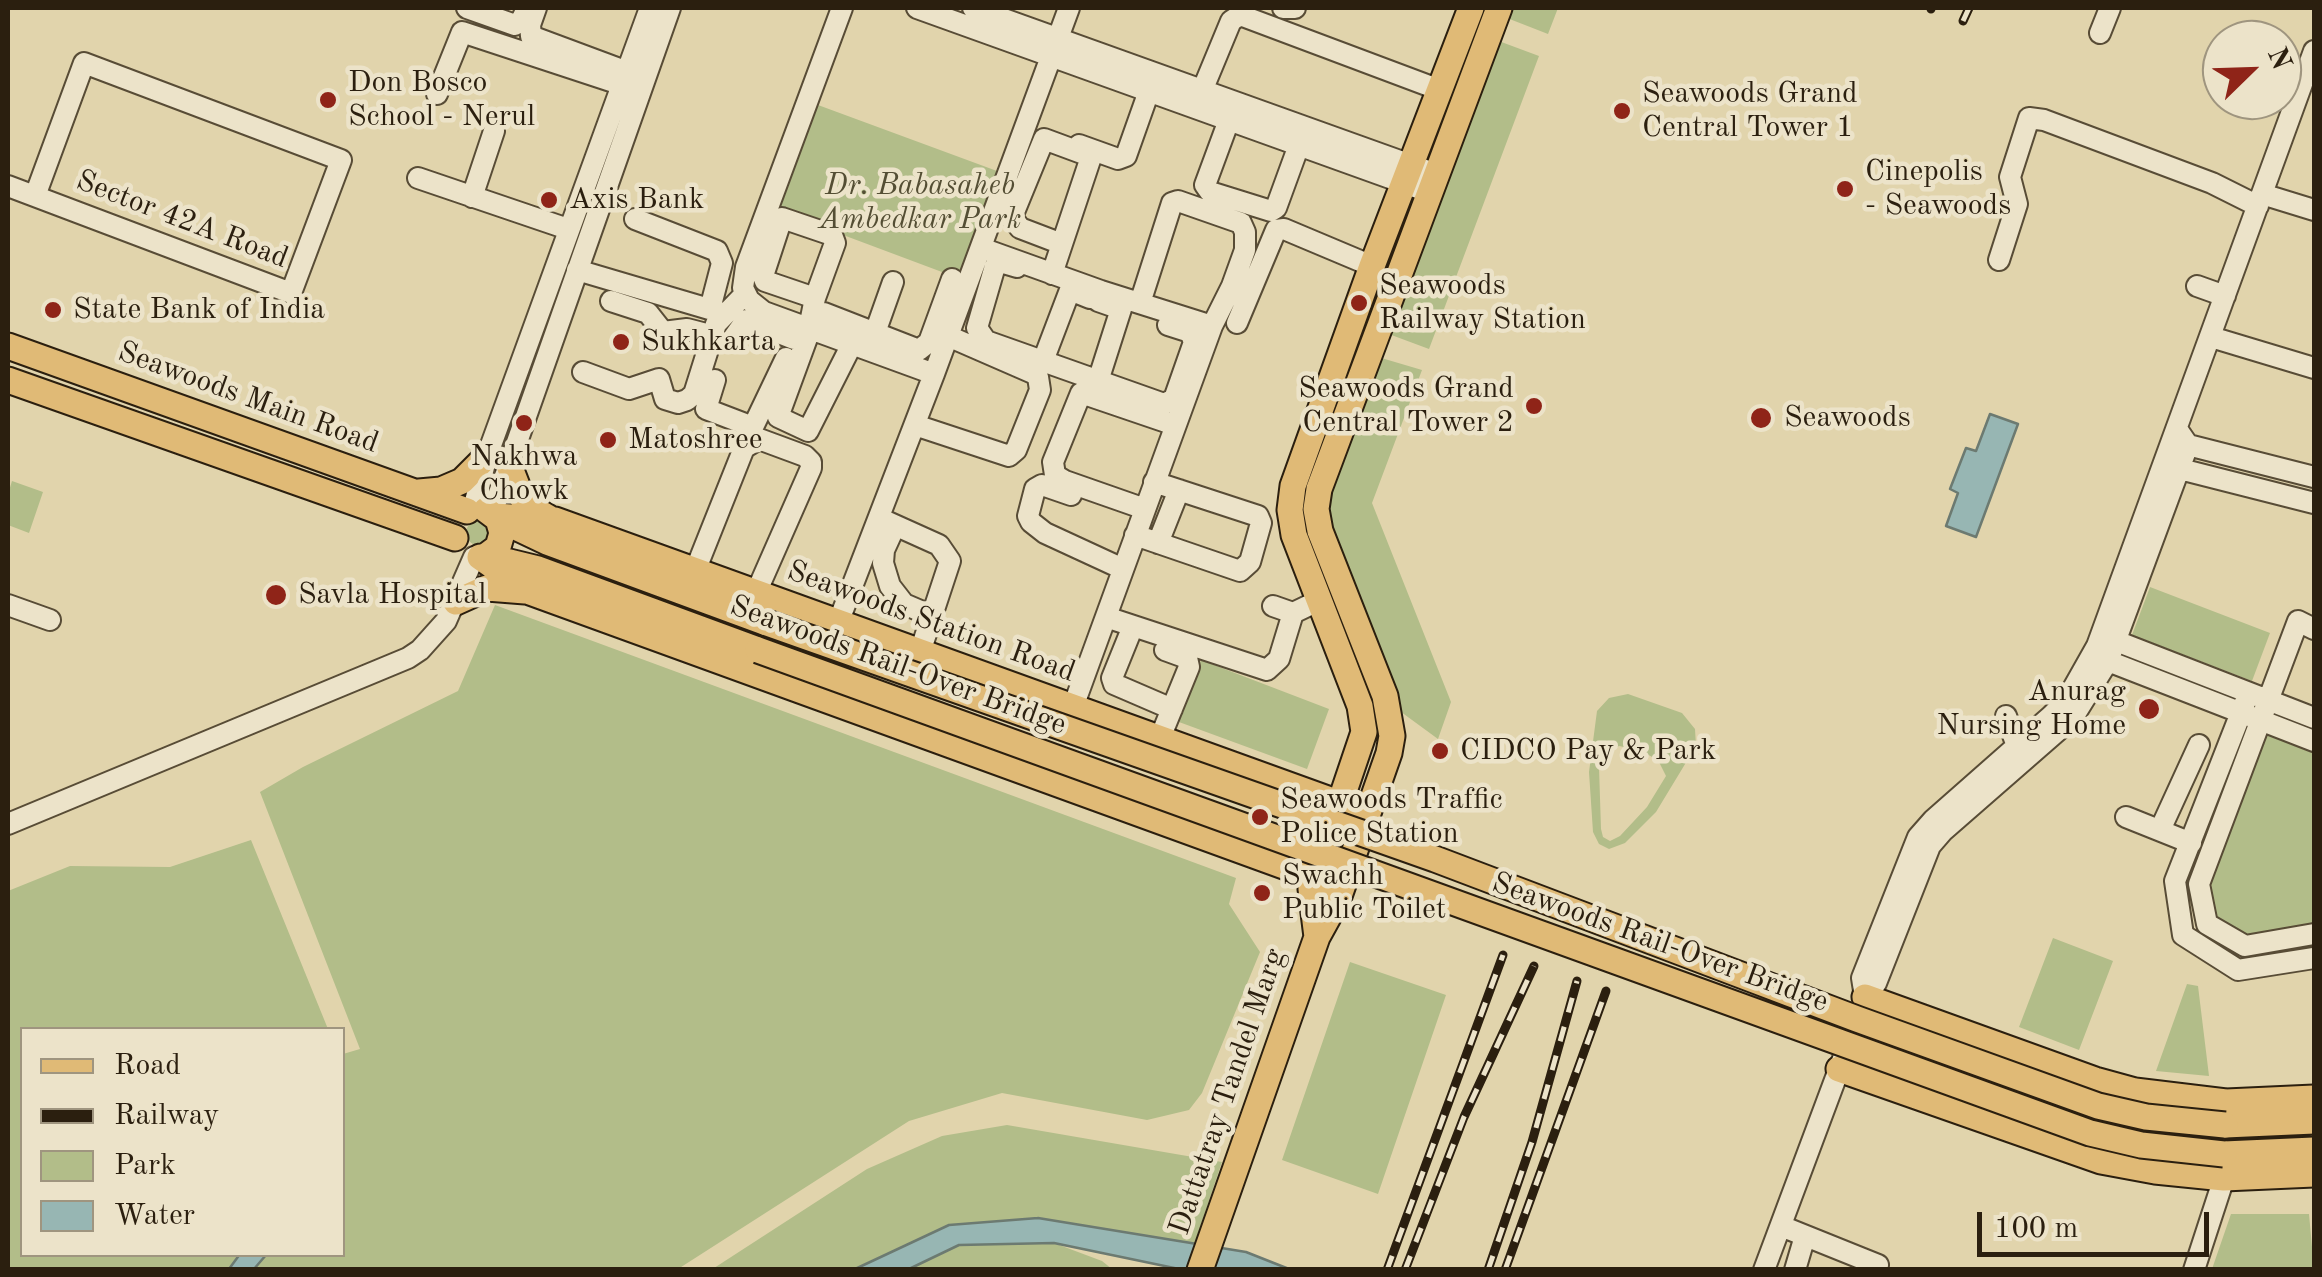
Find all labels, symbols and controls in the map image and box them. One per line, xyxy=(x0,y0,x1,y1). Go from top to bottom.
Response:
north arrow xyxy=(2202,20,2302,120)
text: N xyxy=(2261,44,2295,74)
place label: Don Bosco School - Nerul xyxy=(348,65,535,136)
place label: Seawoods Grand Central Tower 1 xyxy=(1642,76,1858,146)
marker: Don Bosco School - Nerul xyxy=(317,89,339,111)
marker: Seawoods Grand Central Tower 1 xyxy=(1611,100,1633,122)
place label: Cinepolis - Seawoods xyxy=(1865,154,2011,224)
street label: Sector 42A Road xyxy=(71,163,293,277)
park label: Dr. Babasaheb Ambedkar Park xyxy=(819,168,1021,238)
marker: Cinepolis - Seawoods xyxy=(1834,178,1856,200)
place label: Axis Bank xyxy=(569,182,704,218)
marker: Axis Bank xyxy=(538,189,560,211)
place label: Seawoods Railway Station xyxy=(1379,268,1586,338)
place label: State Bank of India xyxy=(73,292,325,328)
marker: Seawoods Railway Station xyxy=(1348,292,1370,314)
marker: State Bank of India xyxy=(42,299,64,321)
place label: Sukhkarta xyxy=(641,324,776,360)
marker: Sukhkarta xyxy=(610,331,632,353)
street label: Seawoods Main Road xyxy=(113,334,383,462)
place label: Seawoods Grand Central Tower 2 xyxy=(1298,371,1514,442)
marker: Seawoods Grand Central Tower 2 xyxy=(1523,395,1545,417)
place label: Seawoods xyxy=(1784,400,1911,436)
marker: Seawoods xyxy=(1748,405,1774,431)
marker: Nakhwa Chowk xyxy=(513,412,535,434)
place label: Matoshree xyxy=(628,422,763,458)
marker: Matoshree xyxy=(597,429,619,451)
place label: Nakhwa Chowk xyxy=(471,439,577,510)
street label: Seawoods Station Road xyxy=(782,553,1080,691)
place label: Savla Hospital xyxy=(298,577,486,613)
marker: Savla Hospital xyxy=(263,582,289,608)
street label: Seawoods Rail-Over Bridge xyxy=(725,588,1071,744)
place label: Anurag Nursing Home xyxy=(1937,674,2126,744)
marker: Anurag Nursing Home xyxy=(2136,696,2162,722)
place label: CIDCO Pay & Park xyxy=(1460,733,1716,769)
marker: CIDCO Pay & Park xyxy=(1429,740,1451,762)
place label: Seawoods Traffic Police Station xyxy=(1280,782,1503,852)
marker: Seawoods Traffic Police Station xyxy=(1249,806,1271,828)
place label: Swachh Public Toilet xyxy=(1282,858,1446,928)
street label: Seawoods Rail-Over Bridge xyxy=(1487,865,1833,1021)
marker: Swachh Public Toilet xyxy=(1251,882,1273,904)
street label: Dattatray Tandel Marg xyxy=(1162,944,1294,1240)
legend xyxy=(20,1027,345,1257)
text: Road xyxy=(114,1051,181,1081)
text: Railway xyxy=(114,1101,219,1131)
text: Park xyxy=(114,1151,176,1181)
scale bar xyxy=(1982,1192,2214,1254)
text: Water xyxy=(114,1201,195,1231)
text: 100 m xyxy=(1994,1214,2078,1244)

